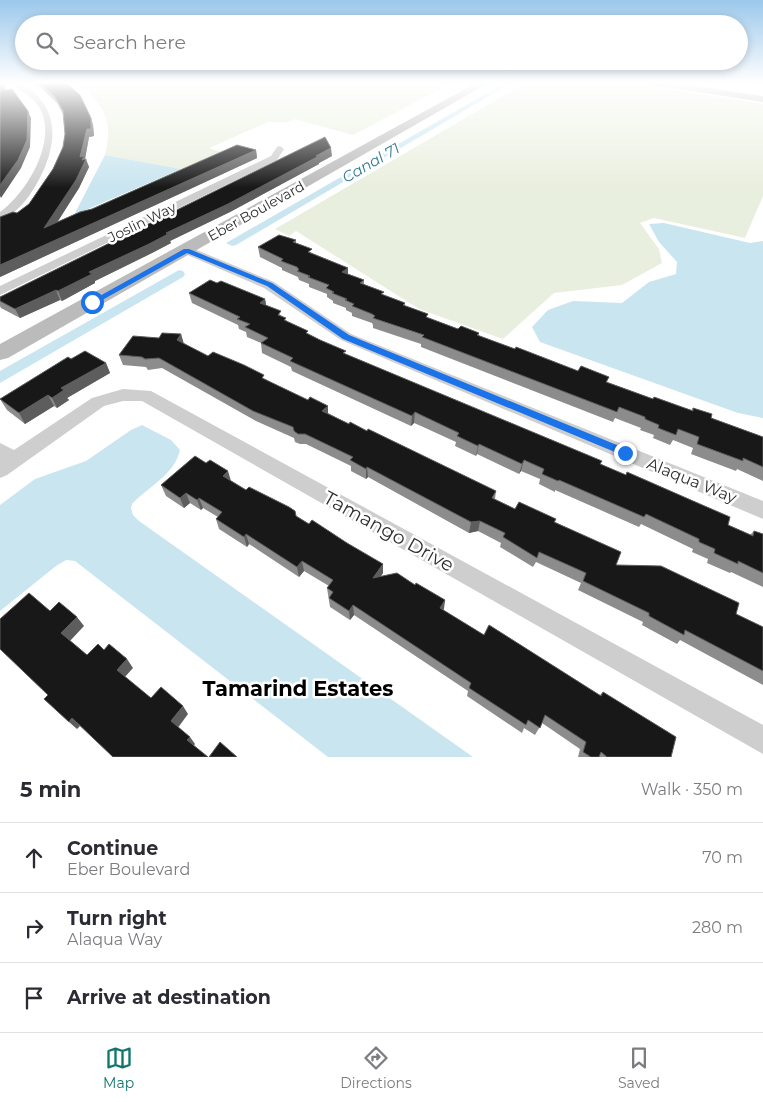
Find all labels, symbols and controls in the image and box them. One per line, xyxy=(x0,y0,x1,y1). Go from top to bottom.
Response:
search box xyxy=(15,15,748,70)
icon: search xyxy=(33,29,61,57)
text: Search here xyxy=(73,31,186,54)
water label: Canal 71 xyxy=(339,138,403,187)
street label: Eber Boulevard xyxy=(204,177,308,245)
street label: Joslin Way xyxy=(104,198,179,247)
route start xyxy=(81,291,104,314)
route end xyxy=(614,442,637,465)
street label: Alaqua Way xyxy=(644,454,740,507)
street label: Tamango Drive xyxy=(320,486,458,577)
district label: Tamarind Estates xyxy=(203,676,393,701)
text: 5 min xyxy=(20,777,81,802)
text: Walk · 350 m xyxy=(641,780,743,799)
text: Continue xyxy=(67,837,158,860)
icon: ahead xyxy=(20,844,48,872)
text: 70 m xyxy=(702,848,743,867)
text: Eber Boulevard xyxy=(67,860,190,879)
text: Turn right xyxy=(67,907,167,930)
icon: right xyxy=(20,914,48,942)
text: 280 m xyxy=(692,918,743,937)
text: Alaqua Way xyxy=(67,930,162,949)
icon: arrive xyxy=(20,984,48,1012)
text: Arrive at destination xyxy=(67,986,271,1009)
tab: Map xyxy=(103,1044,134,1092)
tab: Directions xyxy=(340,1044,412,1092)
tab: Saved xyxy=(618,1044,660,1092)

